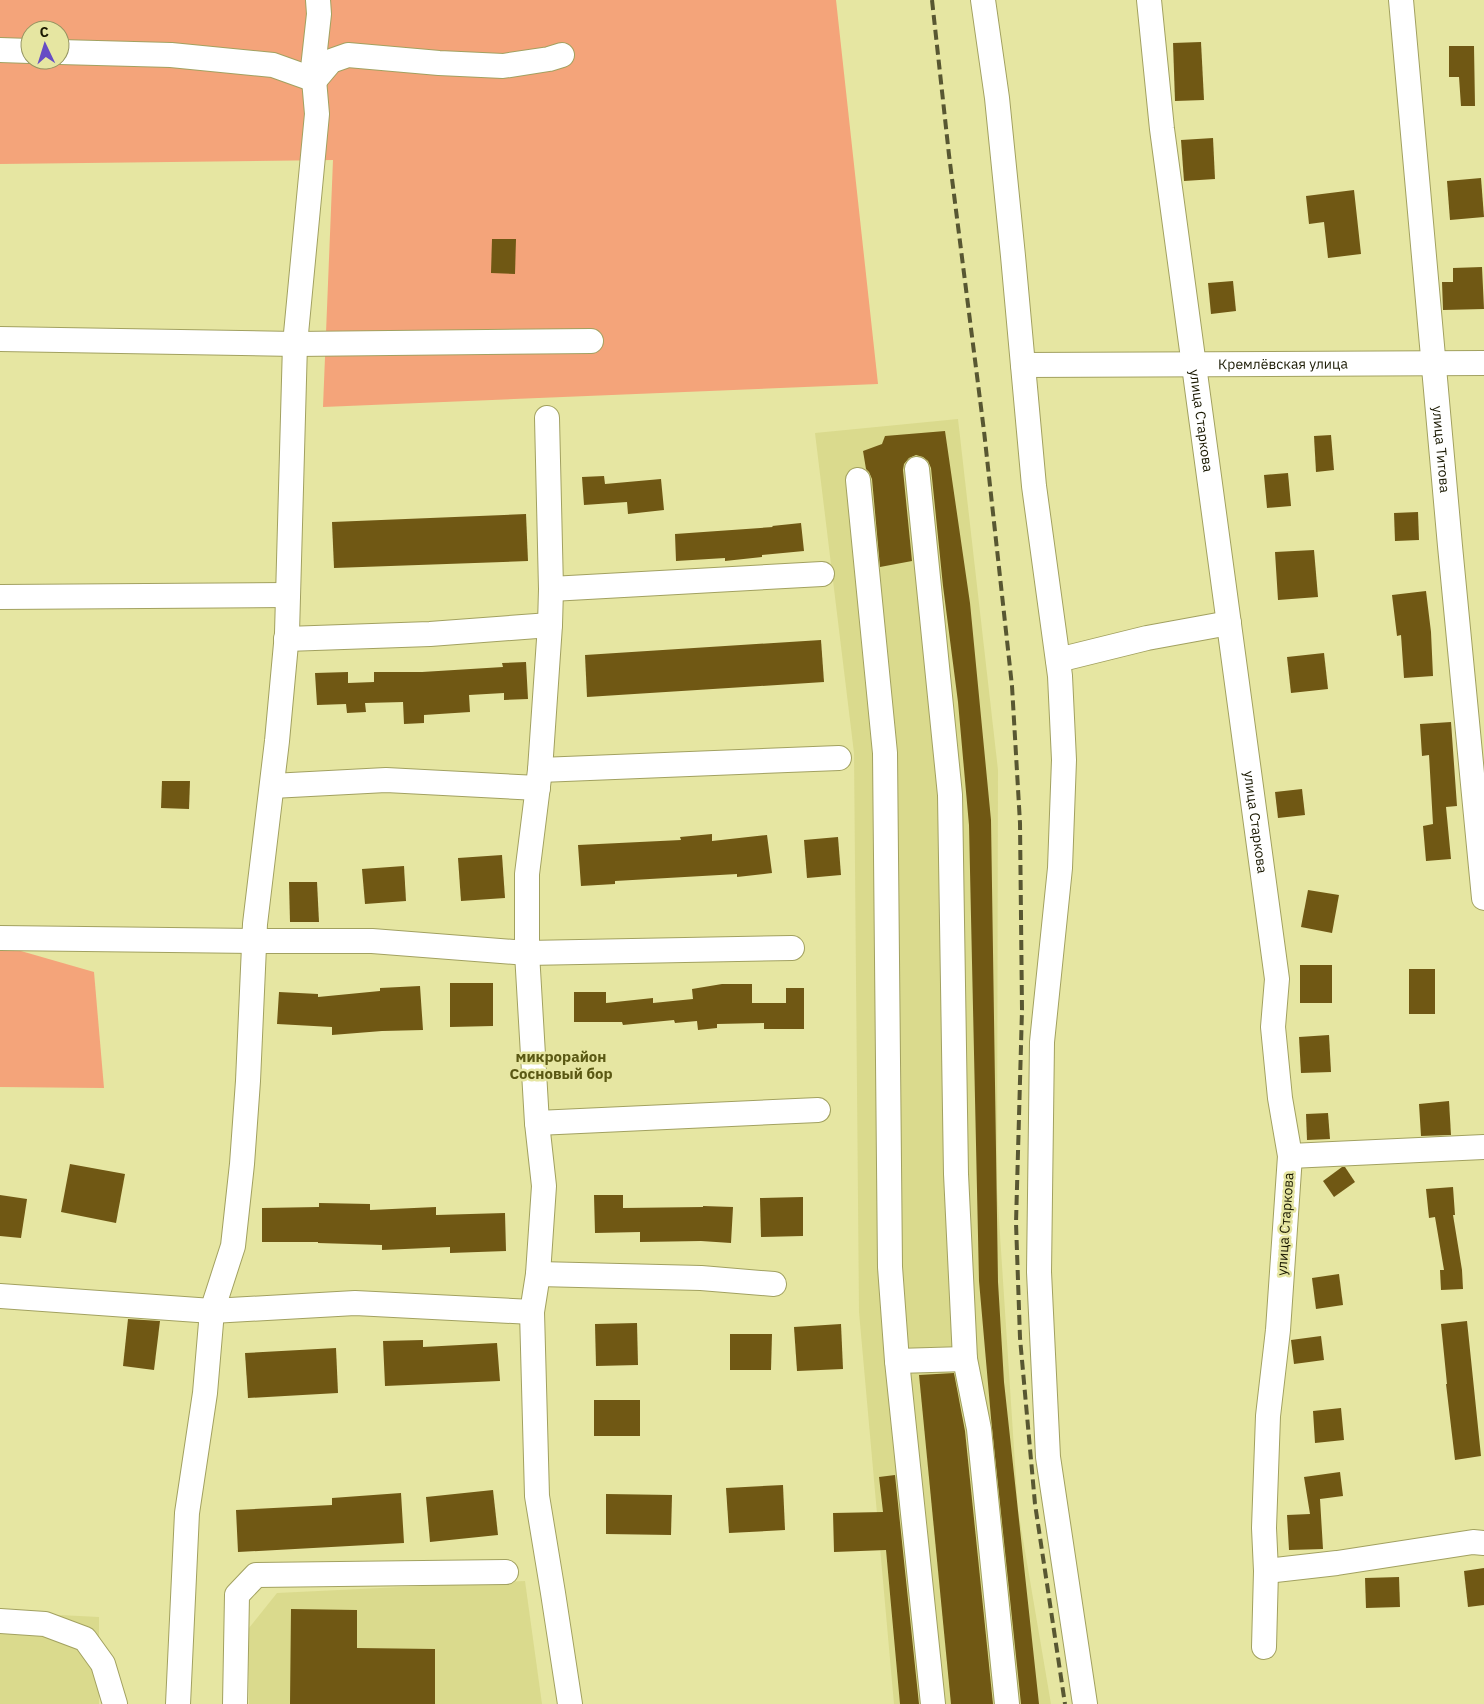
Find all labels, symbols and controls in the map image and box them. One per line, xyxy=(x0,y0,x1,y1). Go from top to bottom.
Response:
north arrow xyxy=(20,20,70,70)
text: С xyxy=(39,23,49,41)
street label: Кремлёвская улица xyxy=(1218,355,1349,373)
street label: улица Старкова xyxy=(1186,368,1217,474)
street label: улица Титова xyxy=(1428,405,1454,494)
street label: улица Старкова xyxy=(1240,770,1272,875)
district label: микрорайон Сосновый бор xyxy=(509,1047,613,1083)
street label: улица Старкова xyxy=(1272,1171,1298,1276)

